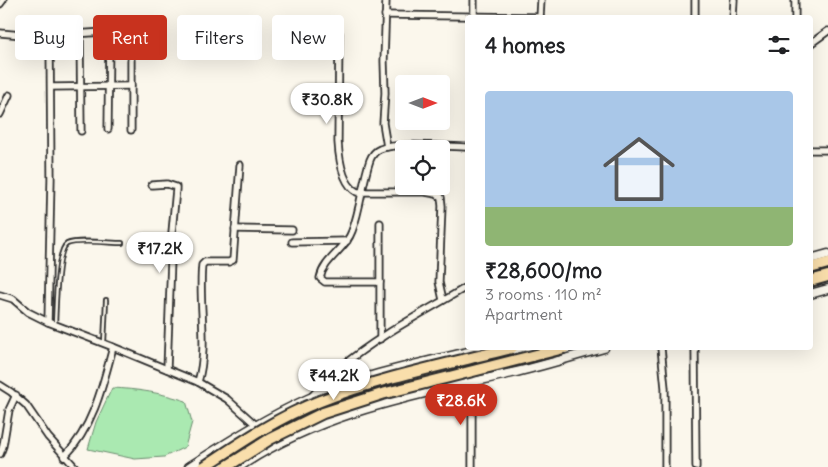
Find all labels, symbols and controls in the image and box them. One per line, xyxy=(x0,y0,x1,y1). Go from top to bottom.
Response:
chip: Buy xyxy=(15,15,83,60)
chip: Rent xyxy=(93,15,167,60)
chip: Filters xyxy=(177,15,262,60)
chip: New xyxy=(272,15,344,60)
icon: filters xyxy=(765,31,793,59)
text: 4 homes xyxy=(485,32,565,59)
north arrow xyxy=(395,75,450,130)
map controls xyxy=(395,75,450,195)
pin: ₹30.8K xyxy=(286,82,368,125)
text: ₹30.8K xyxy=(301,89,353,109)
icon: home xyxy=(594,124,684,214)
button: locate xyxy=(395,140,450,195)
pin: ₹17.2K xyxy=(119,232,201,274)
text: ₹17.2K xyxy=(137,238,183,258)
text: ₹28,600/mo xyxy=(485,257,602,284)
text: 3 rooms · 110 m² xyxy=(485,284,602,304)
text: Apartment xyxy=(485,304,563,324)
pin: ₹44.2K xyxy=(293,358,375,401)
text: ₹44.2K xyxy=(309,365,359,385)
pin: ₹28.6K xyxy=(420,384,502,426)
text: ₹28.6K xyxy=(436,390,486,410)

